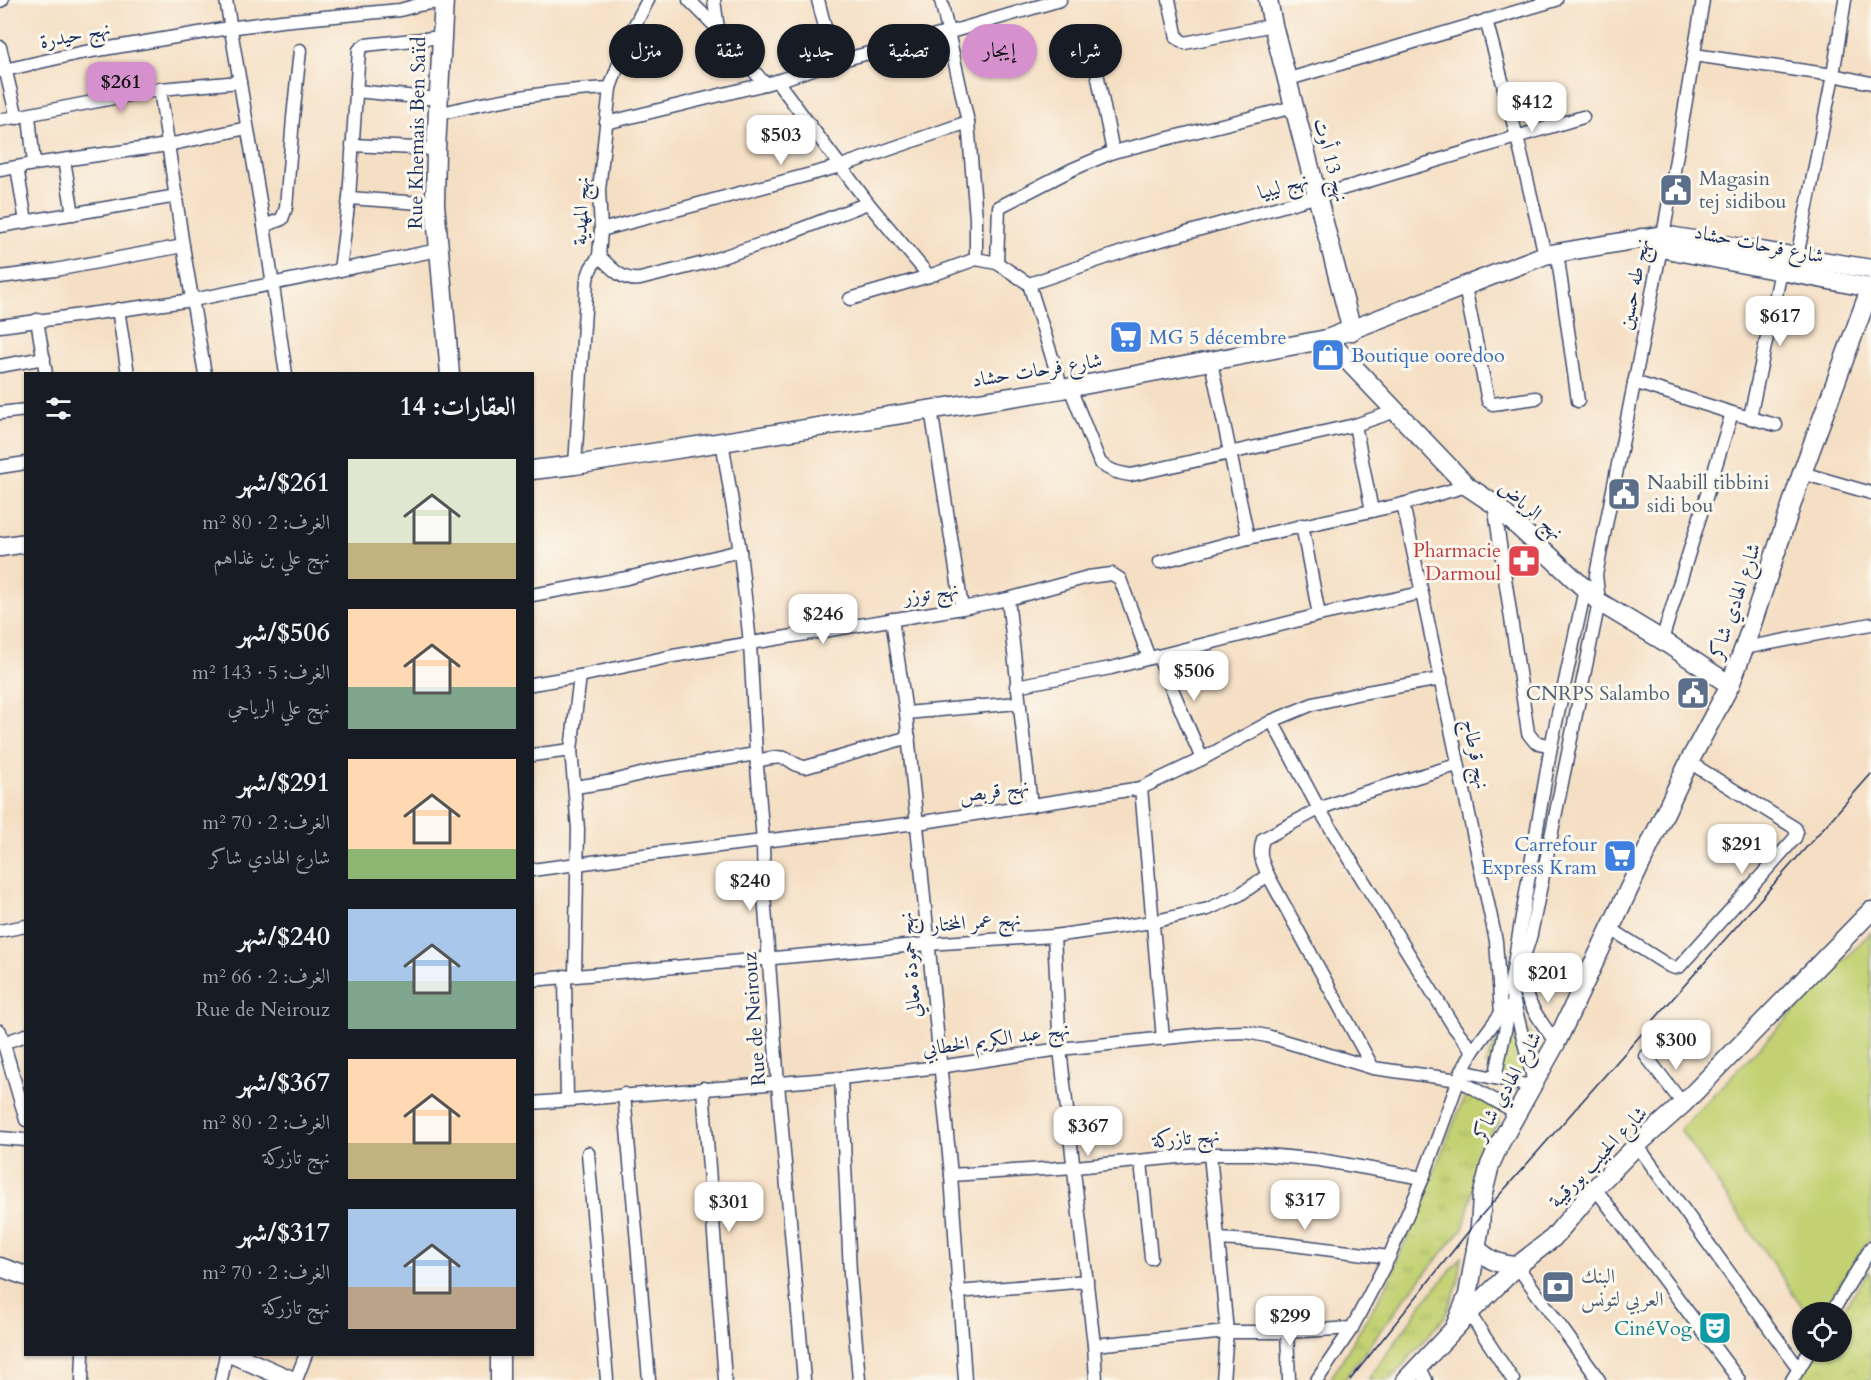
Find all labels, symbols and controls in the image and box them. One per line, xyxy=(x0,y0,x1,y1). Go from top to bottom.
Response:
street label: نهج حيدرة xyxy=(37,15,113,59)
chip: منزل xyxy=(609,24,683,78)
chip: شقة xyxy=(695,24,765,78)
chip: جديد xyxy=(777,24,855,78)
chip: تصفية xyxy=(867,24,950,78)
chip: إيجار xyxy=(962,24,1037,78)
chip: شراء xyxy=(1049,24,1122,78)
street label: Rue Khemais Ben Saïd xyxy=(402,36,432,230)
pin: $261 xyxy=(85,62,157,113)
text: $261 xyxy=(101,68,141,95)
pin: $412 xyxy=(1496,82,1568,133)
text: $412 xyxy=(1512,88,1552,115)
pin: $503 xyxy=(745,115,817,166)
street label: نهج 13 أوت xyxy=(1303,115,1356,206)
text: $503 xyxy=(761,121,801,148)
place label: Magasin tej sidibou xyxy=(1699,165,1787,215)
street label: نهج ليبيا xyxy=(1255,166,1313,210)
public building icon: Magasin tej sidibou xyxy=(1658,172,1694,208)
street label: نهج المهدية xyxy=(566,176,600,246)
street label: شارع فرحات حشاد xyxy=(1691,218,1826,274)
street label: نهج طه حسين xyxy=(1612,236,1660,333)
pin: $617 xyxy=(1744,296,1816,347)
text: $617 xyxy=(1760,302,1800,329)
supermarket icon: MG 5 décembre xyxy=(1108,319,1144,355)
place label: MG 5 décembre xyxy=(1149,324,1287,351)
shop icon: Boutique ooredoo xyxy=(1310,337,1346,373)
place label: Boutique ooredoo xyxy=(1351,342,1505,369)
street label: شارع فرحات حشاد xyxy=(970,346,1105,398)
text: العقارات: 14 xyxy=(399,389,516,424)
icon: filters xyxy=(42,392,75,425)
text: $261/شهر xyxy=(238,465,330,500)
place label: Naabill tibbini sidi bou xyxy=(1647,469,1770,519)
street label: نهج الرياض xyxy=(1490,474,1569,549)
public building icon: Naabill tibbini sidi bou xyxy=(1606,476,1642,512)
icon: home xyxy=(396,483,468,555)
text: الغرف: 2 · 80 m² xyxy=(202,509,330,536)
place label: Pharmacie Darmoul xyxy=(1413,537,1501,587)
street label: شارع الهادي شاكر xyxy=(1702,540,1771,666)
pharmacy icon: Pharmacie Darmoul xyxy=(1506,543,1542,579)
text: نهج علي بن غذاهم xyxy=(213,544,330,571)
street label: نهج توزر xyxy=(900,575,961,615)
pin: $246 xyxy=(787,594,859,645)
text: $246 xyxy=(803,600,843,627)
text: $506/شهر xyxy=(238,615,330,650)
icon: home xyxy=(396,633,468,705)
pin: $506 xyxy=(1158,651,1230,702)
text: $506 xyxy=(1174,657,1214,684)
text: الغرف: 5 · 143 m² xyxy=(192,659,330,686)
public building icon: CNRPS Salambo xyxy=(1675,675,1711,711)
place label: CNRPS Salambo xyxy=(1526,680,1670,707)
text: نهج علي الرياحي xyxy=(228,694,330,721)
street label: نهج قرطاج xyxy=(1452,717,1496,792)
text: $291/شهر xyxy=(238,765,330,800)
street label: نهج قربص xyxy=(957,772,1032,814)
icon: home xyxy=(396,783,468,855)
text: الغرف: 2 · 70 m² xyxy=(202,809,330,836)
pin: $291 xyxy=(1706,824,1778,875)
text: $291 xyxy=(1722,830,1762,857)
place label: Carrefour Express Kram xyxy=(1481,831,1598,881)
supermarket icon: Carrefour Express Kram xyxy=(1602,838,1638,874)
text: شارع الهادي شاكر xyxy=(209,844,330,871)
pin: $240 xyxy=(714,861,786,912)
text: $240 xyxy=(730,867,770,894)
street label: نهج عمر المختار xyxy=(928,905,1022,943)
street label: نهج حمودة معالي xyxy=(892,911,932,1019)
text: $240/شهر xyxy=(238,919,330,954)
icon: home xyxy=(396,933,468,1005)
street label: Rue de Neirouz xyxy=(736,951,772,1087)
pin: $201 xyxy=(1512,953,1584,1004)
text: $201 xyxy=(1528,959,1568,986)
text: الغرف: 2 · 66 m² xyxy=(202,963,330,990)
text: Rue de Neirouz xyxy=(196,996,330,1023)
street label: نهج عبد الكريم الخطابي xyxy=(920,1015,1072,1067)
pin: $300 xyxy=(1640,1020,1712,1071)
text: $300 xyxy=(1656,1026,1696,1053)
street label: شارع الهادي شاكر xyxy=(1465,1027,1552,1149)
text: $367/شهر xyxy=(238,1065,330,1100)
icon: home xyxy=(396,1083,468,1155)
street label: شارع الحبيب بورقيبة xyxy=(1543,1100,1656,1217)
pin: $367 xyxy=(1052,1106,1124,1157)
text: الغرف: 2 · 80 m² xyxy=(202,1109,330,1136)
text: $367 xyxy=(1068,1112,1108,1139)
street label: نهج تازركة xyxy=(1150,1122,1221,1158)
text: نهج تازركة xyxy=(263,1144,330,1171)
pin: $317 xyxy=(1269,1180,1341,1231)
pin: $301 xyxy=(693,1182,765,1233)
text: $317 xyxy=(1285,1186,1325,1213)
text: $301 xyxy=(709,1188,749,1215)
text: $317/شهر xyxy=(238,1215,330,1250)
icon: home xyxy=(396,1233,468,1305)
text: الغرف: 2 · 70 m² xyxy=(202,1259,330,1286)
place label: البنك العربي لتونس xyxy=(1581,1263,1664,1315)
bank icon: البنك العربي لتونس xyxy=(1540,1269,1576,1305)
text: نهج تازركة xyxy=(263,1294,330,1321)
pin: $299 xyxy=(1254,1296,1326,1347)
text: $299 xyxy=(1270,1302,1310,1329)
map controls xyxy=(1792,1302,1852,1362)
button: locate xyxy=(1792,1302,1852,1362)
theatre icon: CinéVog xyxy=(1697,1310,1733,1346)
place label: CinéVog xyxy=(1614,1315,1693,1342)

